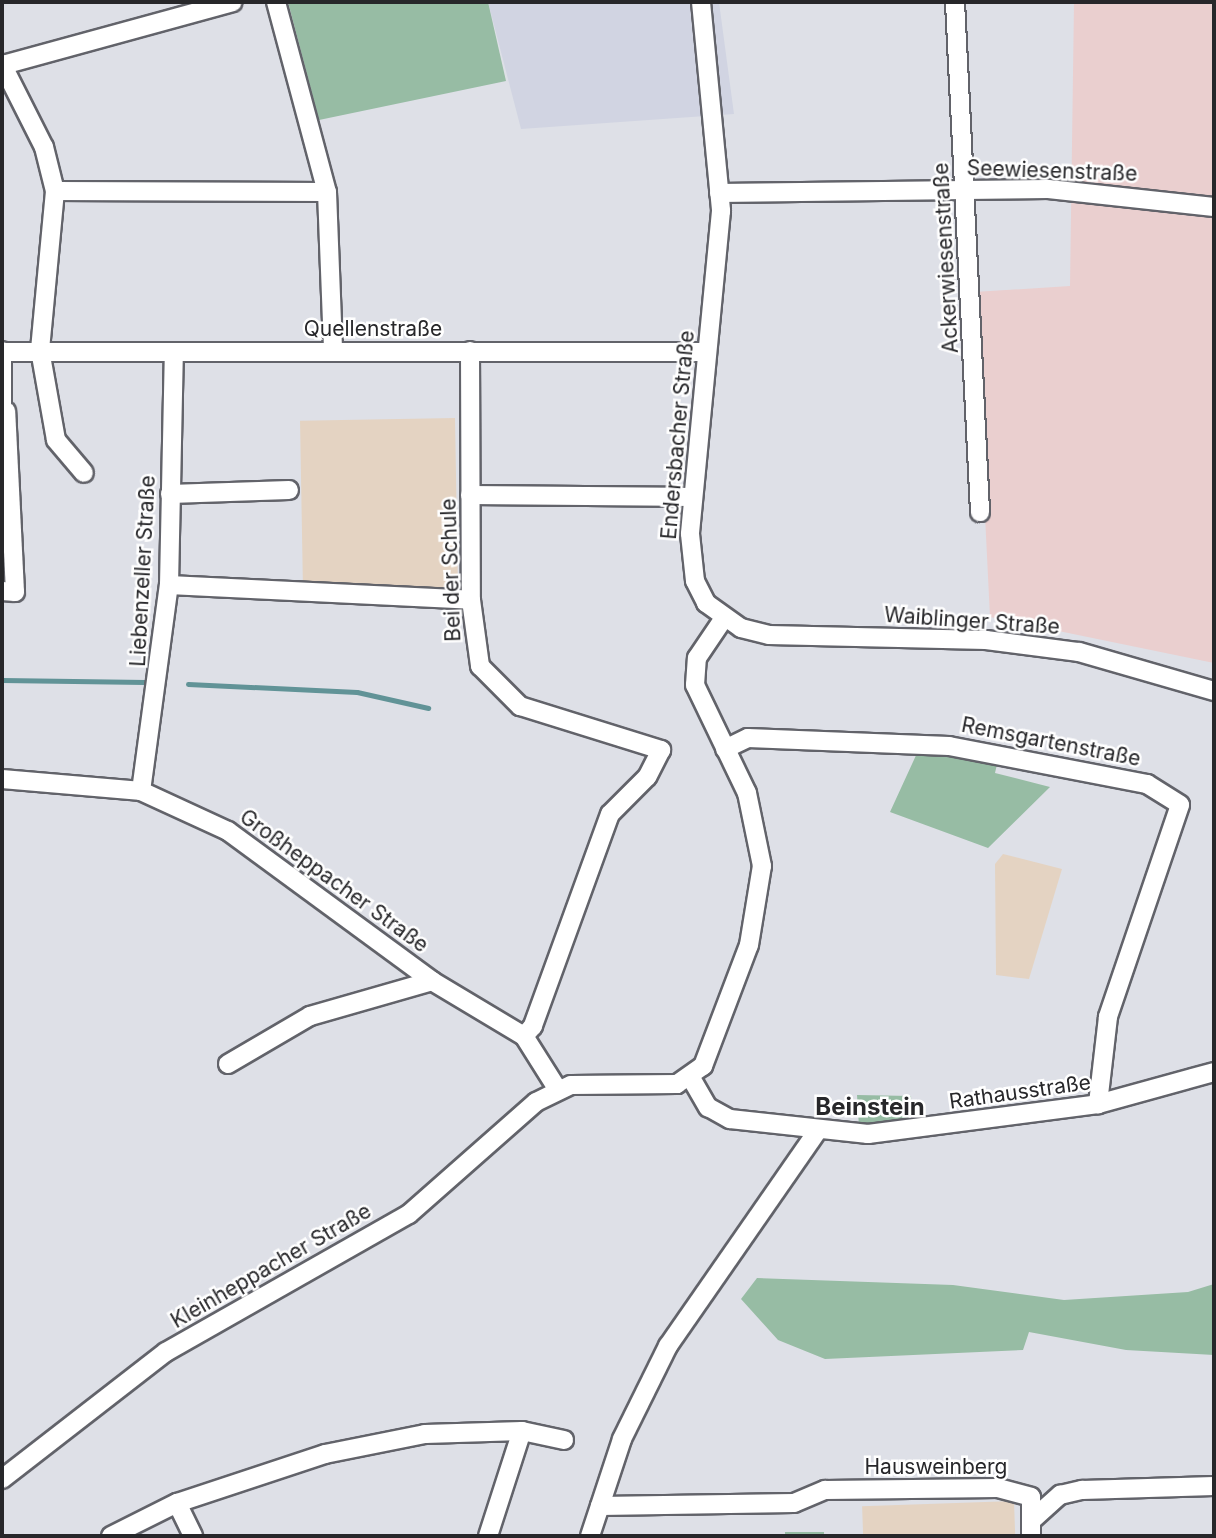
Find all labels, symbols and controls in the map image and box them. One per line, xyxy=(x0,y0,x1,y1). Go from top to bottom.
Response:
street label: Seewiesenstraße xyxy=(966,155,1138,187)
street label: Ackerwiesenstraße xyxy=(928,162,964,354)
street label: Quellenstraße xyxy=(304,316,442,342)
street label: Endersbacher Straße xyxy=(656,329,700,541)
street label: Liebenzeller Straße xyxy=(125,475,161,667)
street label: Bei der Schule xyxy=(436,498,466,642)
street label: Waiblinger Straße xyxy=(883,602,1061,640)
street label: Remsgartenstraße xyxy=(959,712,1143,772)
street label: Großheppacher Straße xyxy=(235,804,433,958)
street label: Rathausstraße xyxy=(948,1070,1092,1114)
district label: Beinstein xyxy=(815,1093,925,1121)
street label: Kleinheppacher Straße xyxy=(166,1198,376,1334)
street label: Hausweinberg xyxy=(865,1454,1007,1480)

